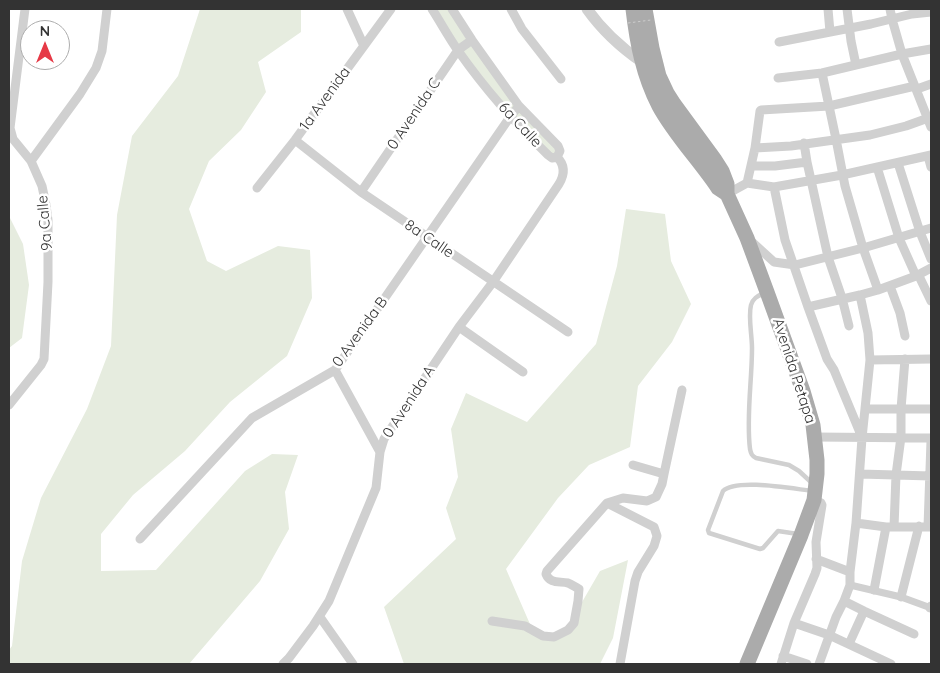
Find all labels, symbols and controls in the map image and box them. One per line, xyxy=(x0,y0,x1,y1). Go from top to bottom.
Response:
north arrow xyxy=(20,20,70,70)
text: N xyxy=(40,22,50,40)
street label: 1a Avenida xyxy=(296,64,354,134)
street label: 0 Avenida C xyxy=(383,75,445,153)
street label: 6a Calle xyxy=(495,99,545,151)
street label: 9a Calle xyxy=(34,194,56,252)
street label: 8a Calle xyxy=(401,216,457,262)
street label: 0 Avenida B xyxy=(328,293,392,371)
street label: Avenida Petapa xyxy=(769,316,819,426)
street label: 0 Avenida A xyxy=(379,363,439,441)

